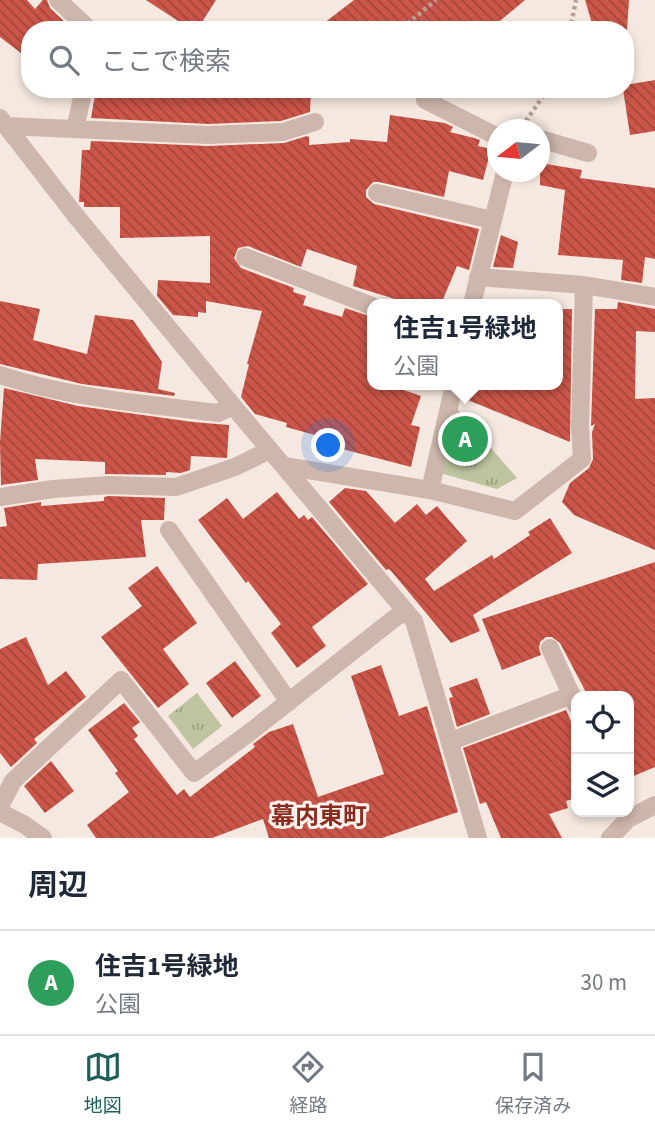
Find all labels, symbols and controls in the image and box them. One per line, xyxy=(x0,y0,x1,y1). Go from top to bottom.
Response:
search box xyxy=(21,21,634,98)
icon: search xyxy=(45,41,83,79)
text: ここで検索 xyxy=(101,43,231,80)
north arrow xyxy=(487,119,550,182)
popup xyxy=(367,299,563,390)
text: 住吉1号緑地 xyxy=(393,310,537,347)
text: 公園 xyxy=(393,350,439,383)
pin: A xyxy=(442,413,488,465)
your location xyxy=(311,428,345,462)
map controls xyxy=(571,691,634,817)
button: locate xyxy=(571,691,634,754)
button: layers xyxy=(571,754,634,817)
district label: 幕内東町 xyxy=(271,799,367,834)
text: 周辺 xyxy=(28,864,88,907)
text: 住吉1号緑地 xyxy=(95,948,239,985)
text: A xyxy=(44,966,58,999)
text: 30 m xyxy=(580,966,627,999)
text: 公園 xyxy=(95,988,141,1021)
tab: 地図 xyxy=(84,1048,122,1120)
tab: 経路 xyxy=(289,1048,327,1120)
tab: 保存済み xyxy=(495,1048,571,1120)

